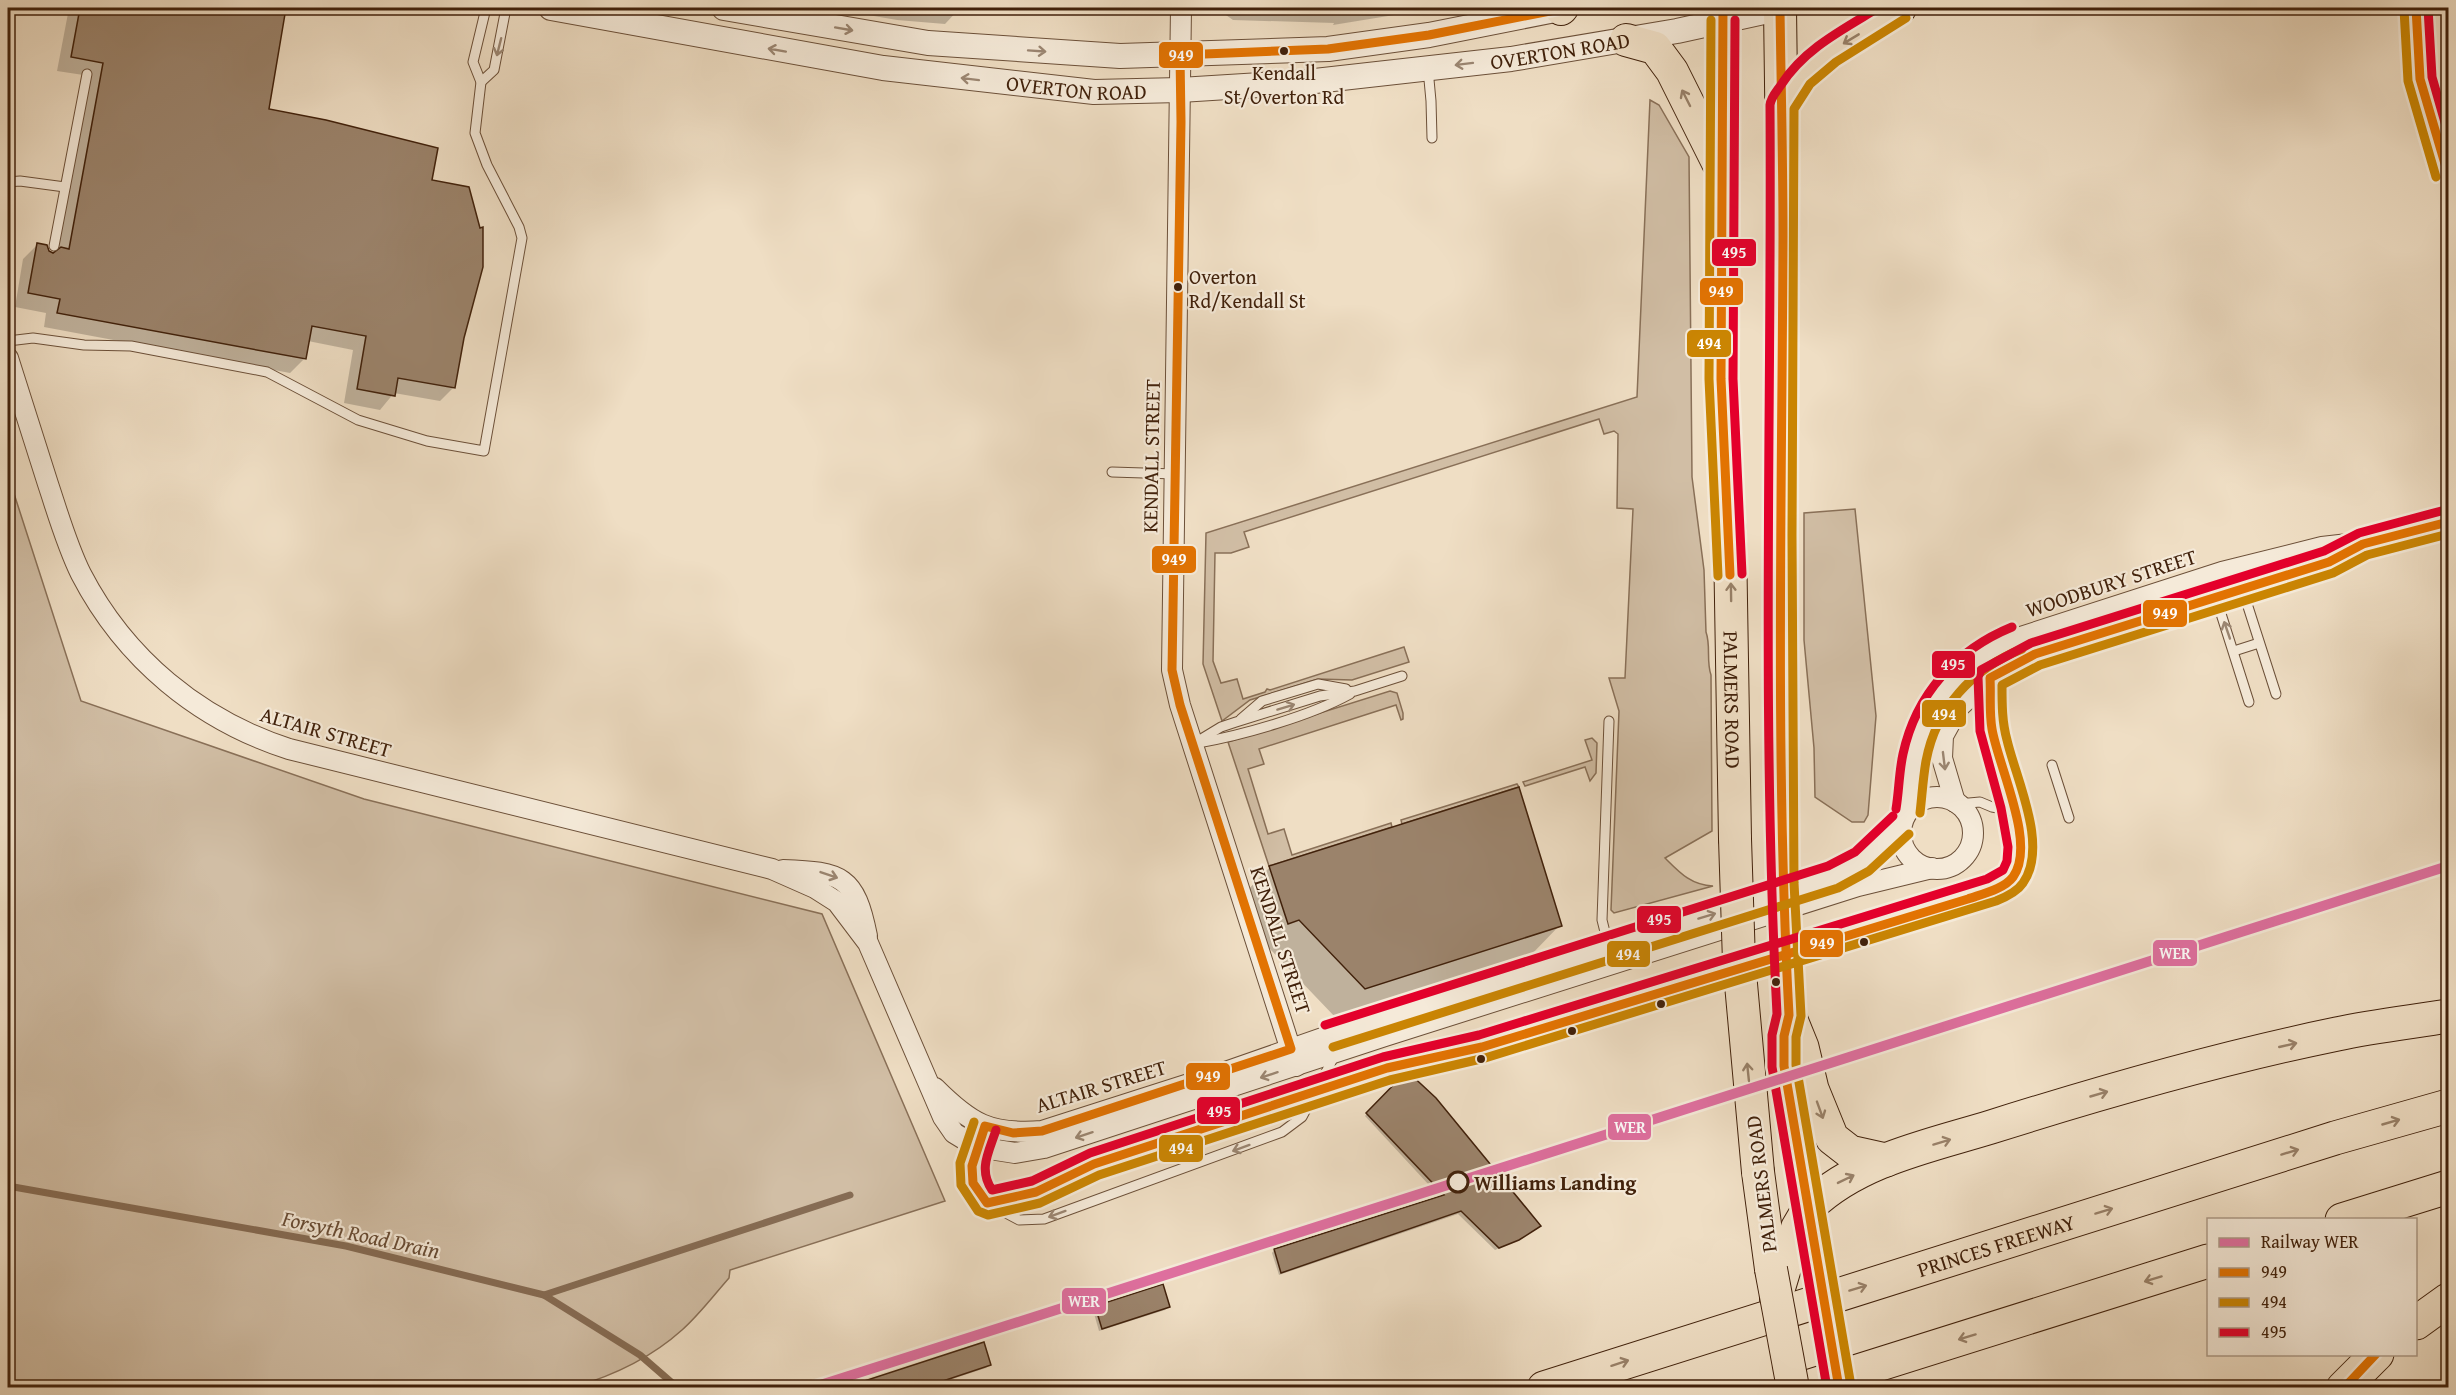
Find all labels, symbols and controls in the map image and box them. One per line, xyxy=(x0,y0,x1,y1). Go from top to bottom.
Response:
one-way arrow xyxy=(833,23,853,34)
street label: OVERTON ROAD xyxy=(1489,24,1632,77)
one-way arrow xyxy=(1843,33,1860,45)
one-way arrow xyxy=(493,38,505,57)
line badge: 949 xyxy=(1158,41,1204,69)
text: 949 xyxy=(1169,43,1193,67)
one-way arrow xyxy=(768,44,788,55)
one-way arrow xyxy=(1027,45,1047,56)
marker: Kendall St/Overton Rd xyxy=(1278,45,1290,57)
place label: Kendall St/Overton Rd xyxy=(1224,58,1345,111)
one-way arrow xyxy=(1455,59,1475,70)
street label: OVERTON ROAD xyxy=(1005,67,1147,108)
one-way arrow xyxy=(961,74,980,85)
one-way arrow xyxy=(1680,89,1691,107)
line badge: 495 xyxy=(1711,238,1757,267)
text: 495 xyxy=(1722,240,1746,264)
place label: Overton Rd/Kendall St xyxy=(1189,262,1306,315)
line badge: 949 xyxy=(1699,277,1744,306)
text: 949 xyxy=(1709,279,1733,303)
marker: Overton Rd/Kendall St xyxy=(1172,281,1184,293)
line badge: 494 xyxy=(1686,329,1732,358)
text: 494 xyxy=(1697,331,1721,355)
street label: KENDALL STREET xyxy=(1134,379,1168,533)
street label: WOODBURY STREET xyxy=(2022,541,2201,625)
line badge: 949 xyxy=(1151,545,1197,574)
text: 949 xyxy=(1162,547,1186,571)
one-way arrow xyxy=(1725,582,1736,602)
line badge: 949 xyxy=(2142,599,2188,628)
text: 949 xyxy=(2153,601,2177,625)
one-way arrow xyxy=(2221,621,2232,640)
street label: PALMERS ROAD xyxy=(1716,631,1749,769)
line badge: 495 xyxy=(1931,650,1976,679)
text: 495 xyxy=(1941,652,1965,676)
street label: ALTAIR STREET xyxy=(257,698,395,766)
line badge: 494 xyxy=(1921,699,1967,728)
one-way arrow xyxy=(1276,701,1295,712)
text: 494 xyxy=(1932,702,1956,726)
one-way arrow xyxy=(1939,750,1950,770)
street label: KENDALL STREET xyxy=(1242,862,1320,1018)
one-way arrow xyxy=(819,870,838,881)
line badge: 495 xyxy=(1636,905,1682,934)
text: 495 xyxy=(1647,907,1671,931)
one-way arrow xyxy=(1697,910,1716,921)
line badge: 949 xyxy=(1799,929,1844,958)
text: 949 xyxy=(1810,931,1834,955)
unlabelled marker xyxy=(1858,936,1870,948)
line badge: WER xyxy=(2152,939,2198,967)
line badge: 494 xyxy=(1606,940,1651,968)
text: WER xyxy=(2159,941,2191,965)
text: 494 xyxy=(1616,942,1640,966)
unlabelled marker xyxy=(1770,976,1782,988)
unlabelled marker xyxy=(1655,998,1667,1010)
unlabelled marker xyxy=(1566,1025,1578,1037)
one-way arrow xyxy=(2278,1039,2297,1050)
street label: ALTAIR STREET xyxy=(1032,1051,1170,1121)
unlabelled marker xyxy=(1475,1053,1487,1065)
line badge: 949 xyxy=(1185,1062,1231,1091)
one-way arrow xyxy=(1742,1062,1753,1082)
text: 949 xyxy=(1196,1064,1220,1088)
one-way arrow xyxy=(1260,1070,1279,1081)
one-way arrow xyxy=(2090,1088,2109,1099)
line badge: 495 xyxy=(1196,1096,1241,1125)
text: 495 xyxy=(1207,1099,1231,1123)
one-way arrow xyxy=(1815,1101,1826,1119)
line badge: WER xyxy=(1607,1113,1652,1141)
street label: PALMERS ROAD xyxy=(1737,1114,1785,1254)
text: WER xyxy=(1614,1115,1646,1139)
one-way arrow xyxy=(2381,1116,2400,1127)
one-way arrow xyxy=(1075,1130,1094,1141)
line badge: 494 xyxy=(1158,1134,1204,1163)
text: 494 xyxy=(1169,1136,1193,1160)
one-way arrow xyxy=(1932,1136,1951,1147)
one-way arrow xyxy=(1232,1144,1251,1155)
one-way arrow xyxy=(2280,1146,2299,1157)
place label: Williams Landing xyxy=(1474,1167,1637,1198)
marker: Williams Landing xyxy=(1447,1171,1469,1193)
one-way arrow xyxy=(1836,1173,1854,1185)
water label: Forsyth Road Drain xyxy=(278,1201,443,1266)
one-way arrow xyxy=(2094,1204,2113,1215)
street label: PRINCES FREEWAY xyxy=(1913,1206,2079,1285)
one-way arrow xyxy=(1048,1210,1067,1221)
legend xyxy=(2207,1218,2417,1356)
text: Railway WER xyxy=(2261,1228,2359,1255)
text: 949 xyxy=(2261,1258,2287,1285)
one-way arrow xyxy=(2144,1274,2163,1285)
one-way arrow xyxy=(1848,1282,1867,1293)
line badge: WER xyxy=(1061,1287,1107,1315)
text: 494 xyxy=(2261,1288,2287,1315)
text: WER xyxy=(1068,1289,1100,1313)
text: 495 xyxy=(2261,1318,2287,1345)
one-way arrow xyxy=(1957,1332,1976,1343)
one-way arrow xyxy=(1610,1357,1629,1368)

